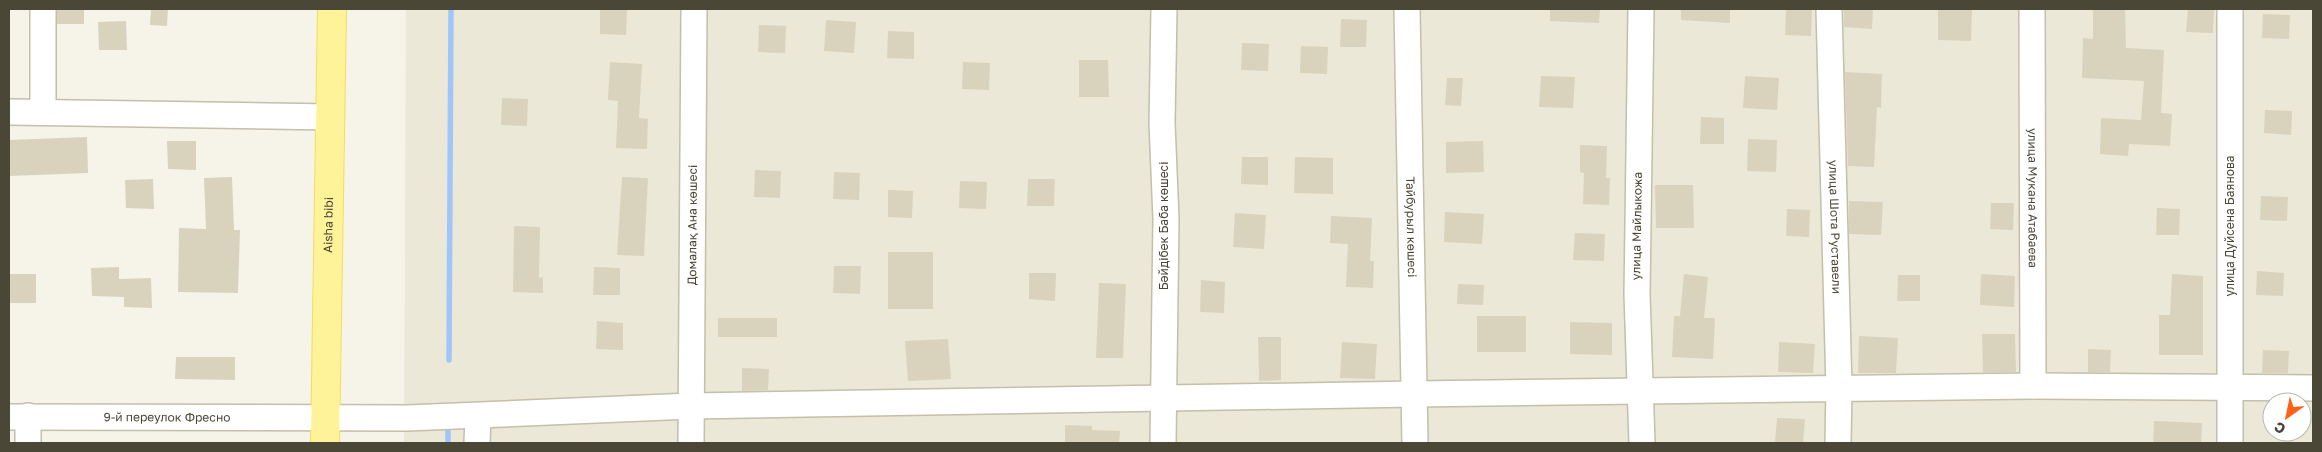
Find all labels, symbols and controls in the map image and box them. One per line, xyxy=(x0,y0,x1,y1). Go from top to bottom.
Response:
street label: улица Мукана Атабаева xyxy=(2025,128,2041,268)
street label: улица Дуйсена Баянова xyxy=(2222,155,2237,297)
street label: улица Шота Руставели xyxy=(1826,160,1844,294)
street label: Бәйдібек Баба көшесі xyxy=(1156,162,1171,290)
street label: Домалақ Ана көшесі xyxy=(684,165,700,285)
street label: улица Майлыкожа xyxy=(1628,172,1645,280)
street label: Тайбурыл көшесі xyxy=(1403,176,1420,277)
street label: Aisha bibi xyxy=(320,197,336,253)
north arrow xyxy=(2262,392,2312,442)
street label: 9-й переулок Фресно xyxy=(104,409,230,425)
text: С xyxy=(2271,418,2288,438)

